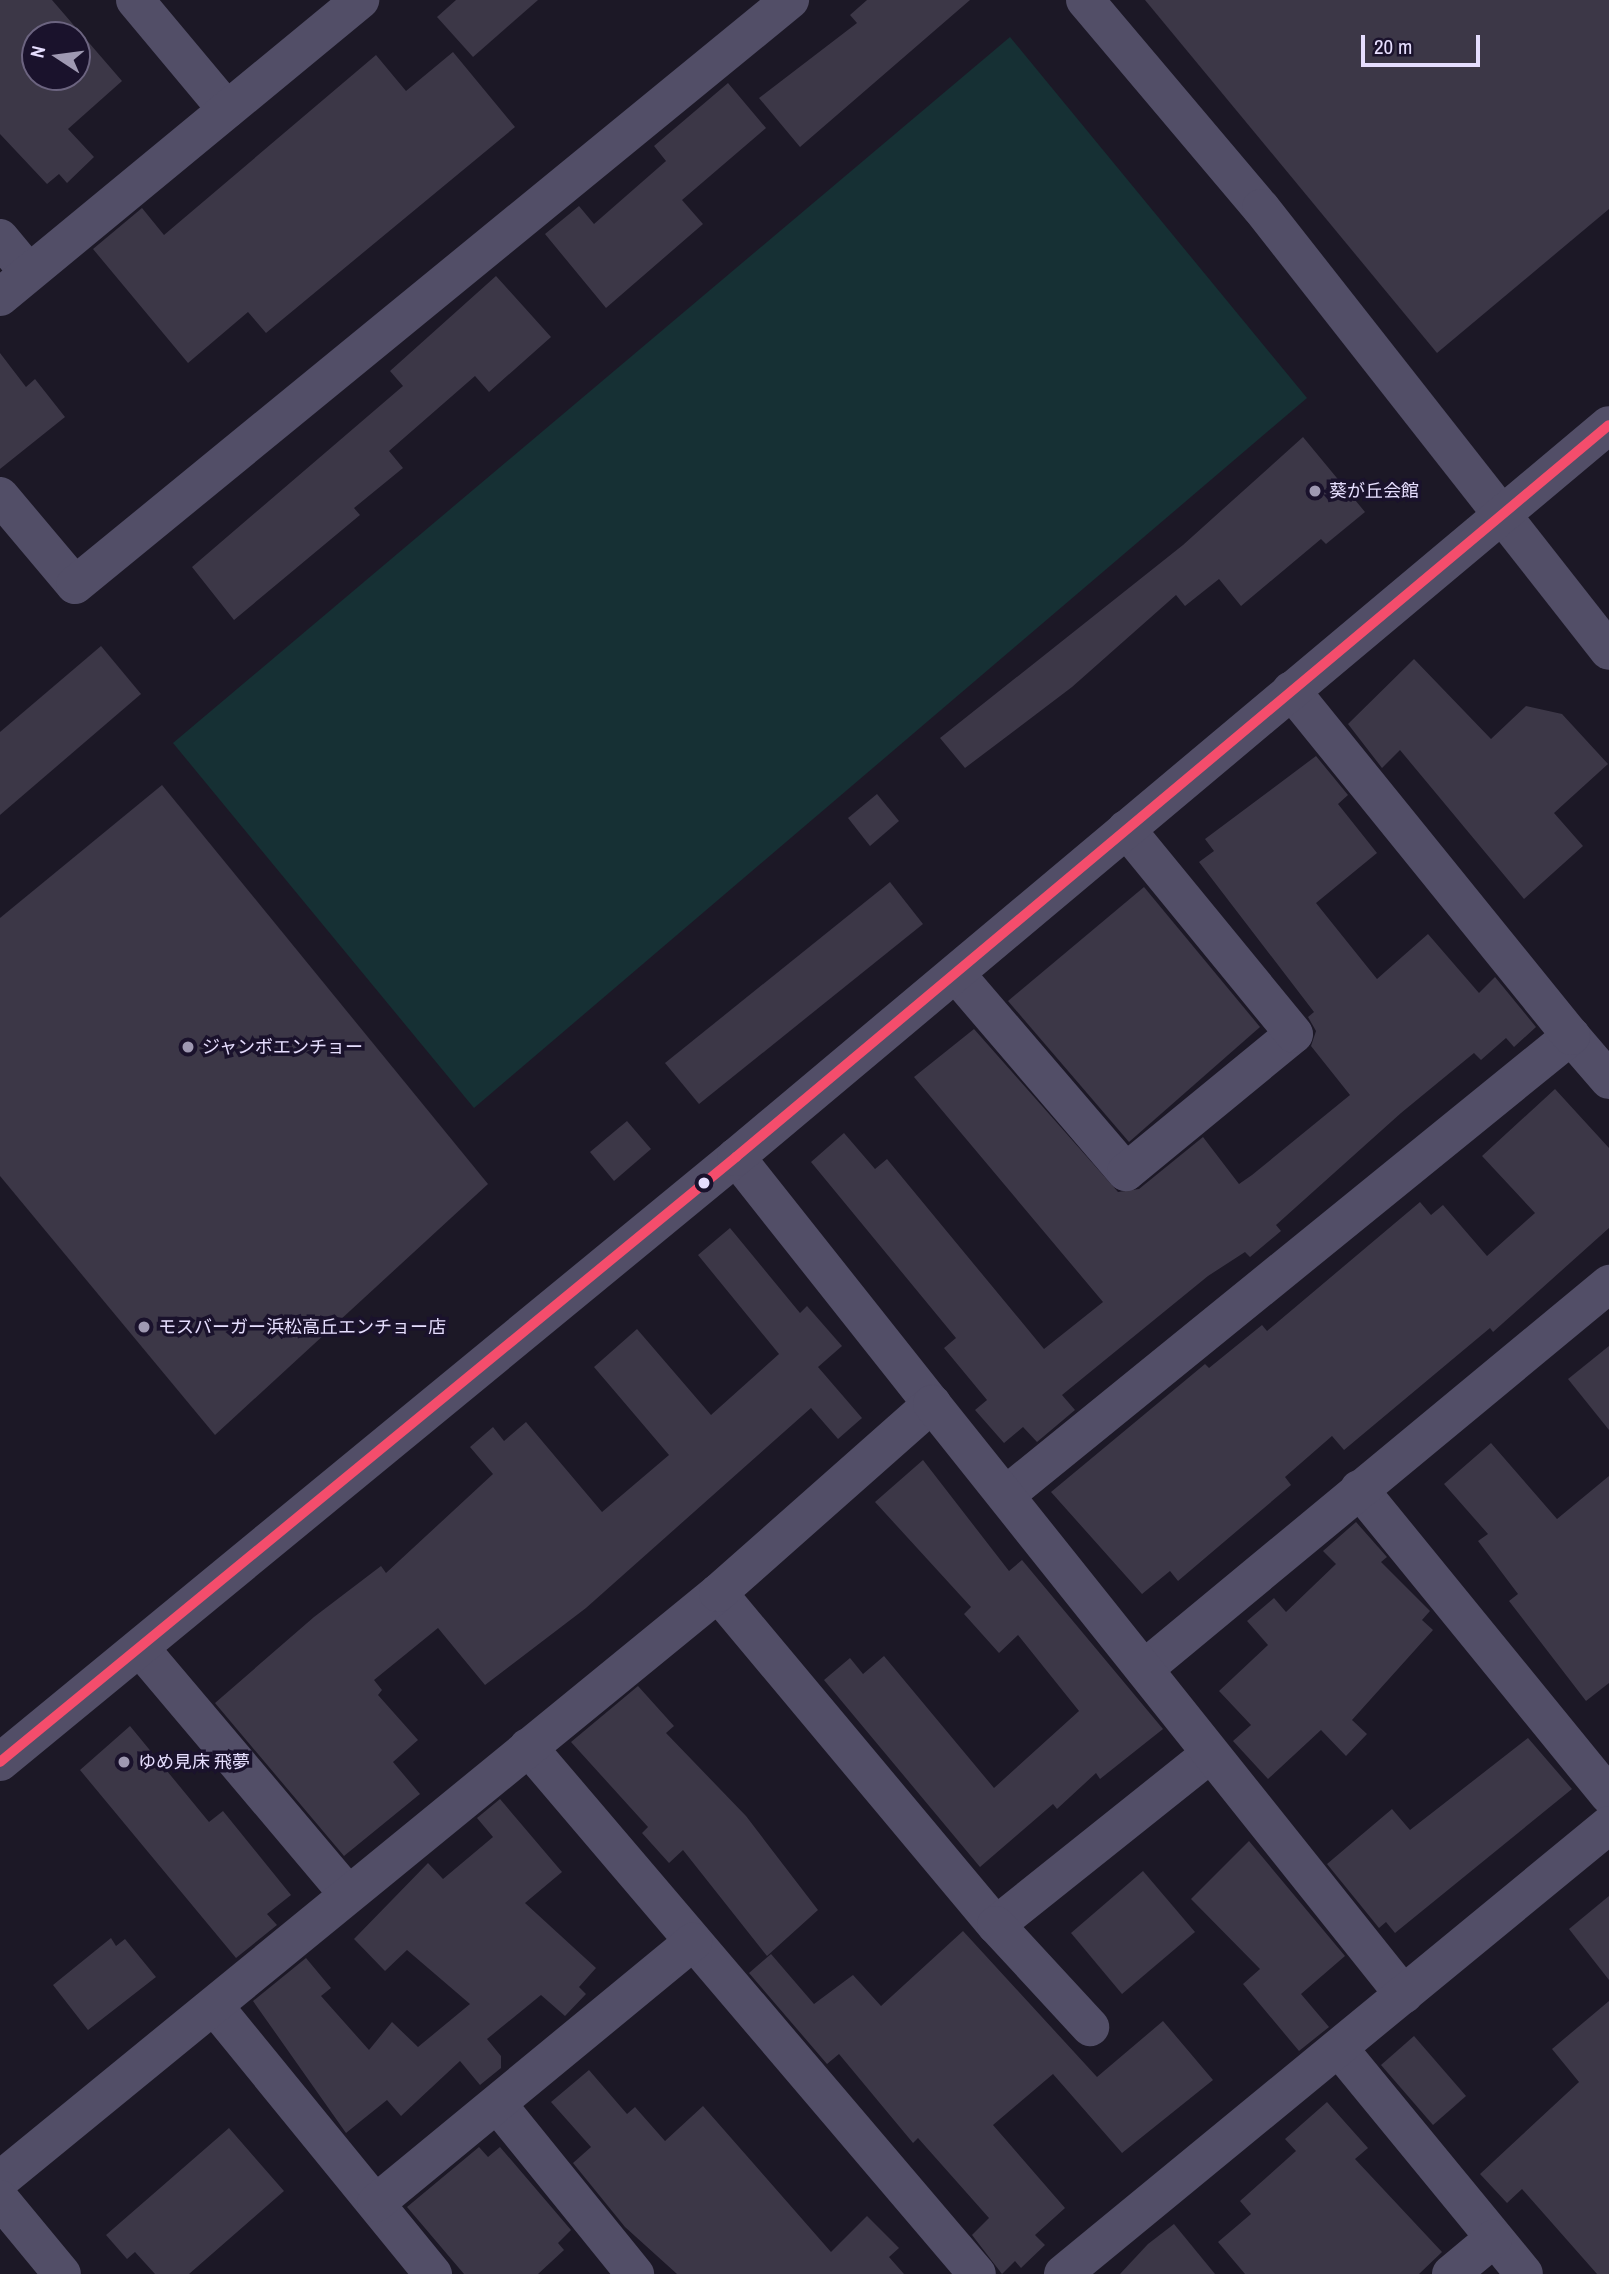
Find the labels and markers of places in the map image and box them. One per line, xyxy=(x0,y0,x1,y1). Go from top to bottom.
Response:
place label: 葵が丘会館 xyxy=(1329,480,1419,502)
marker: 葵が丘会館 xyxy=(1307,483,1323,499)
place label: ジャンボエンチョー xyxy=(202,1036,364,1058)
marker: ジャンボエンチョー xyxy=(180,1039,196,1055)
unlabelled marker xyxy=(697,1176,711,1190)
place label: モスバーガー浜松高丘エンチョー店 xyxy=(158,1316,446,1338)
marker: モスバーガー浜松高丘エンチョー店 xyxy=(136,1319,152,1335)
place label: ゆめ見床 飛夢 xyxy=(138,1751,250,1773)
marker: ゆめ見床 飛夢 xyxy=(116,1754,132,1770)

